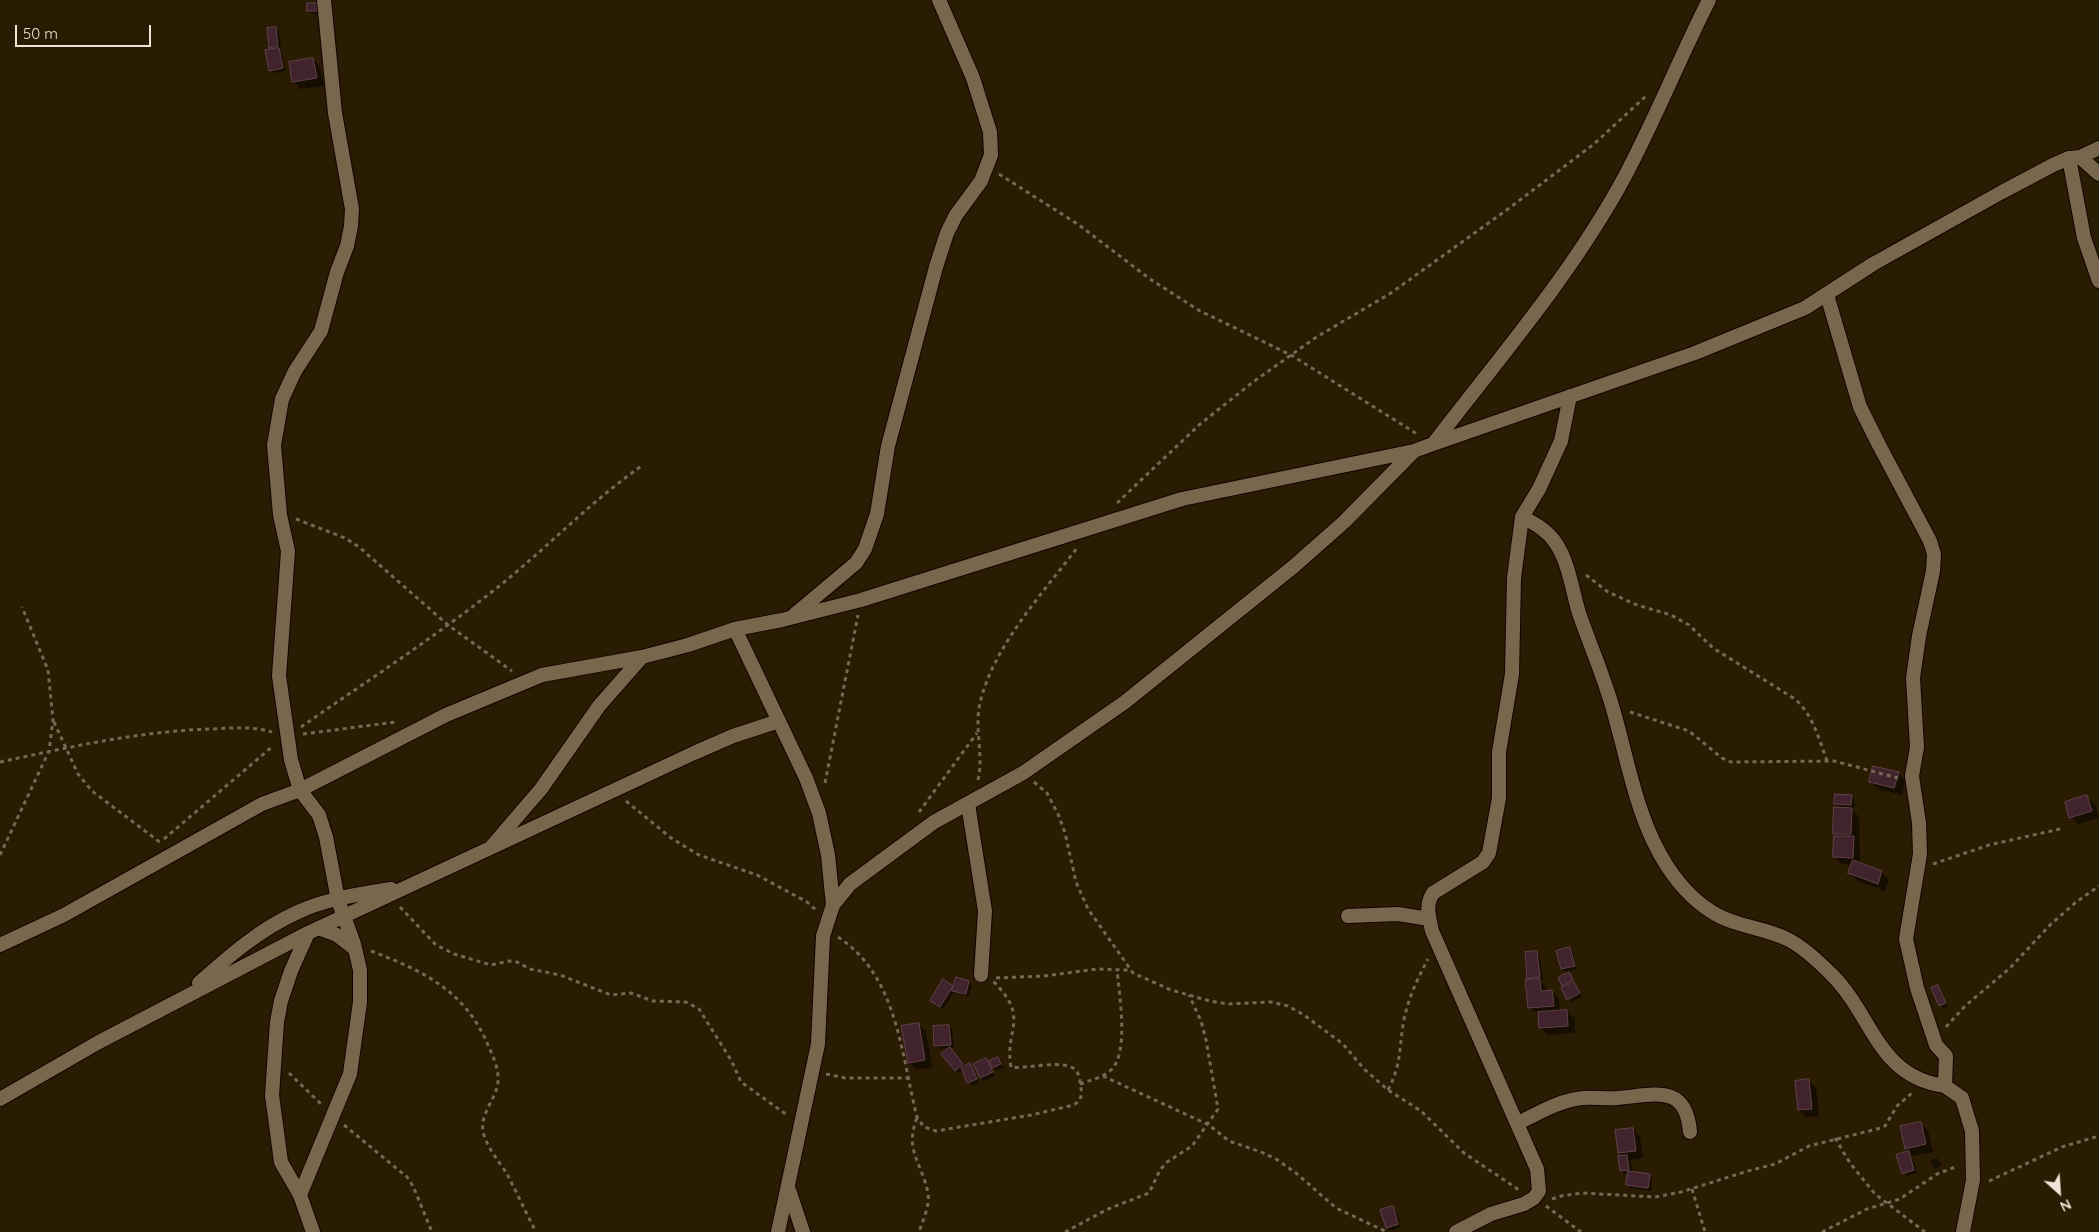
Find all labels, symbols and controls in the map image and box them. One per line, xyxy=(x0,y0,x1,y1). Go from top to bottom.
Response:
scale bar xyxy=(18,15,154,47)
text: 50 m xyxy=(23,24,58,43)
north arrow xyxy=(2034,1167,2084,1217)
text: N xyxy=(2057,1195,2074,1216)

